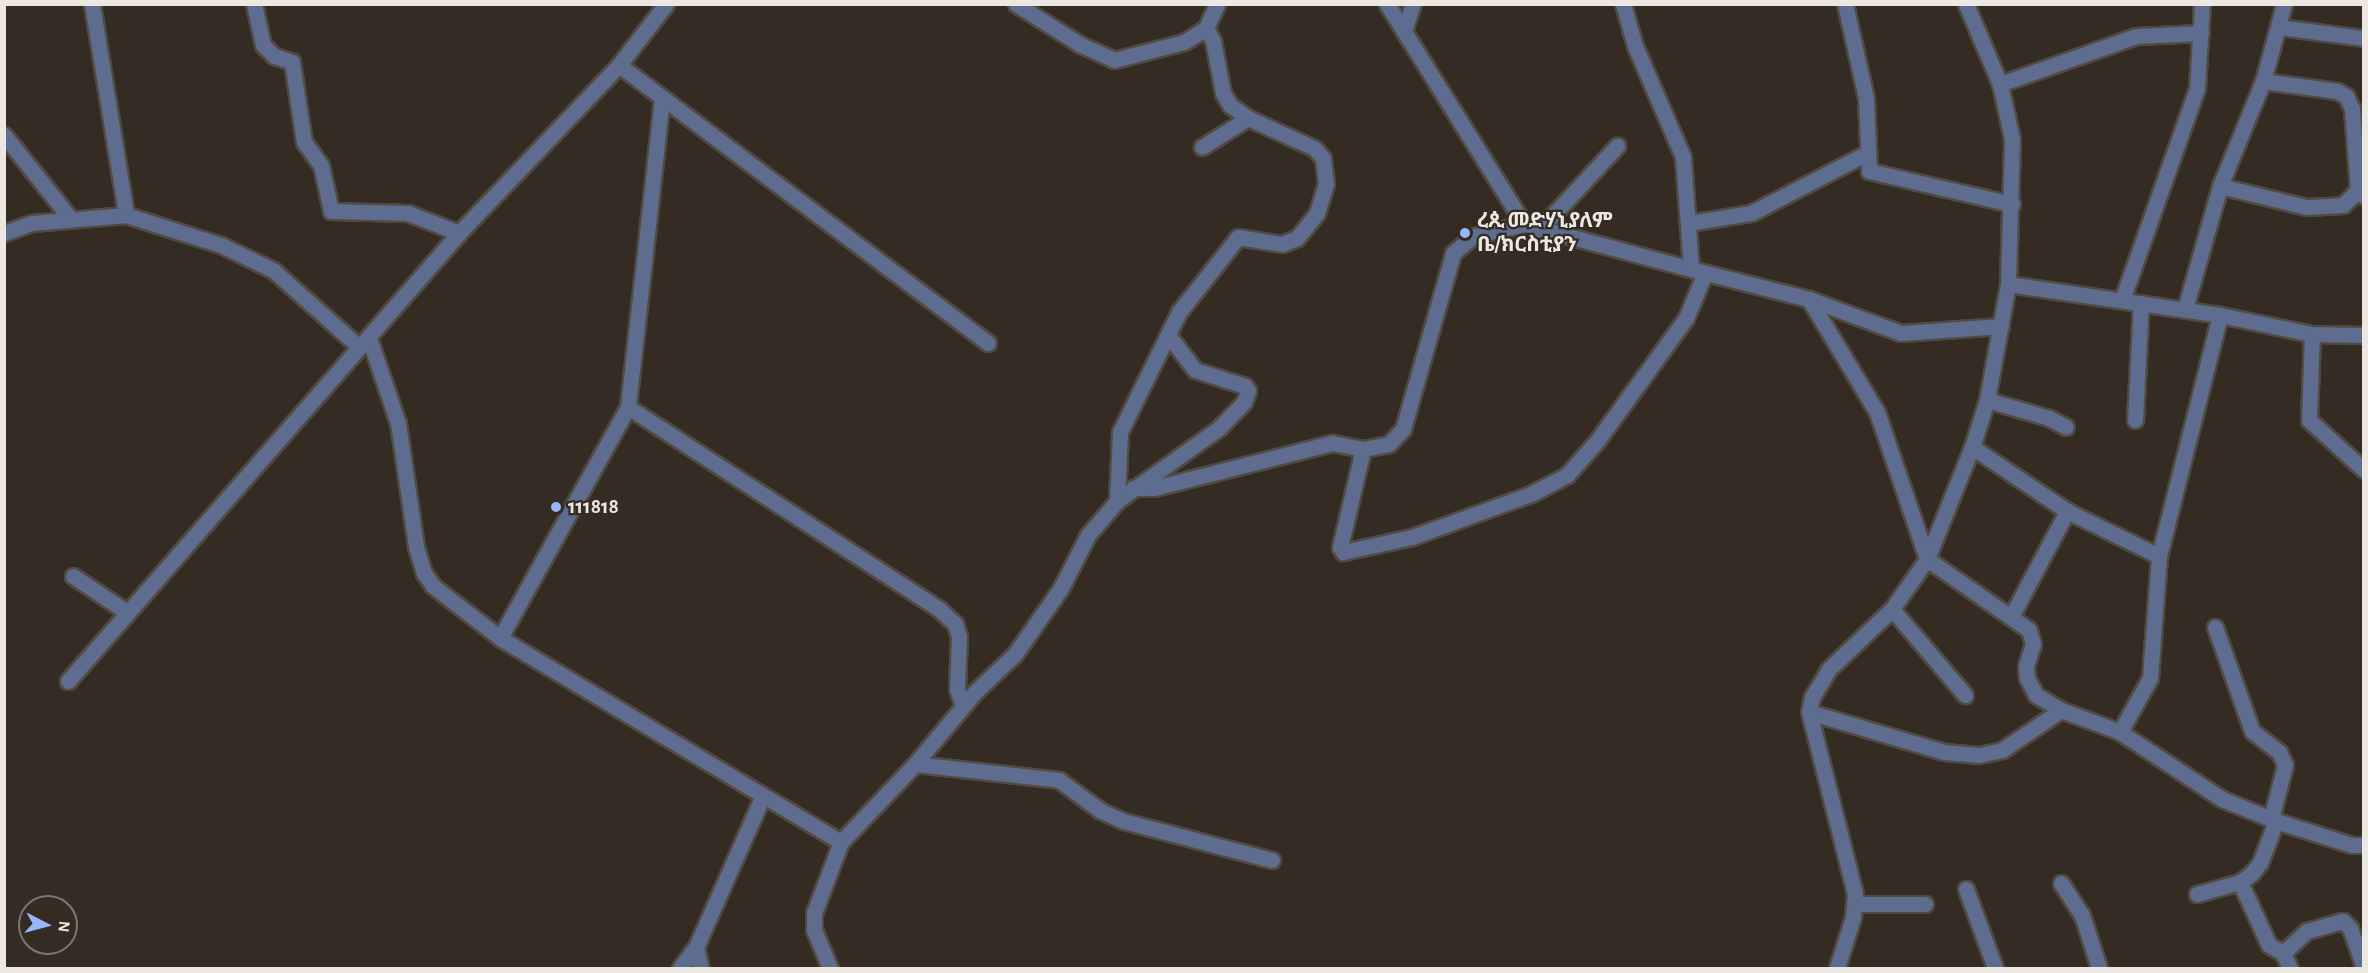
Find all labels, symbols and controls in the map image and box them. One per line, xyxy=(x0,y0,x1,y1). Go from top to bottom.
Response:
place label: ረጲ መድሃኒያለም ቤ/ክርስቲያን xyxy=(1477,208,1613,258)
marker: ረጲ መድሃኒያለም ቤ/ክርስቲያን xyxy=(1458,226,1472,240)
place label: 111818 xyxy=(568,494,619,520)
marker: 111818 xyxy=(549,500,563,514)
north arrow xyxy=(18,895,78,955)
text: N xyxy=(55,920,72,933)

